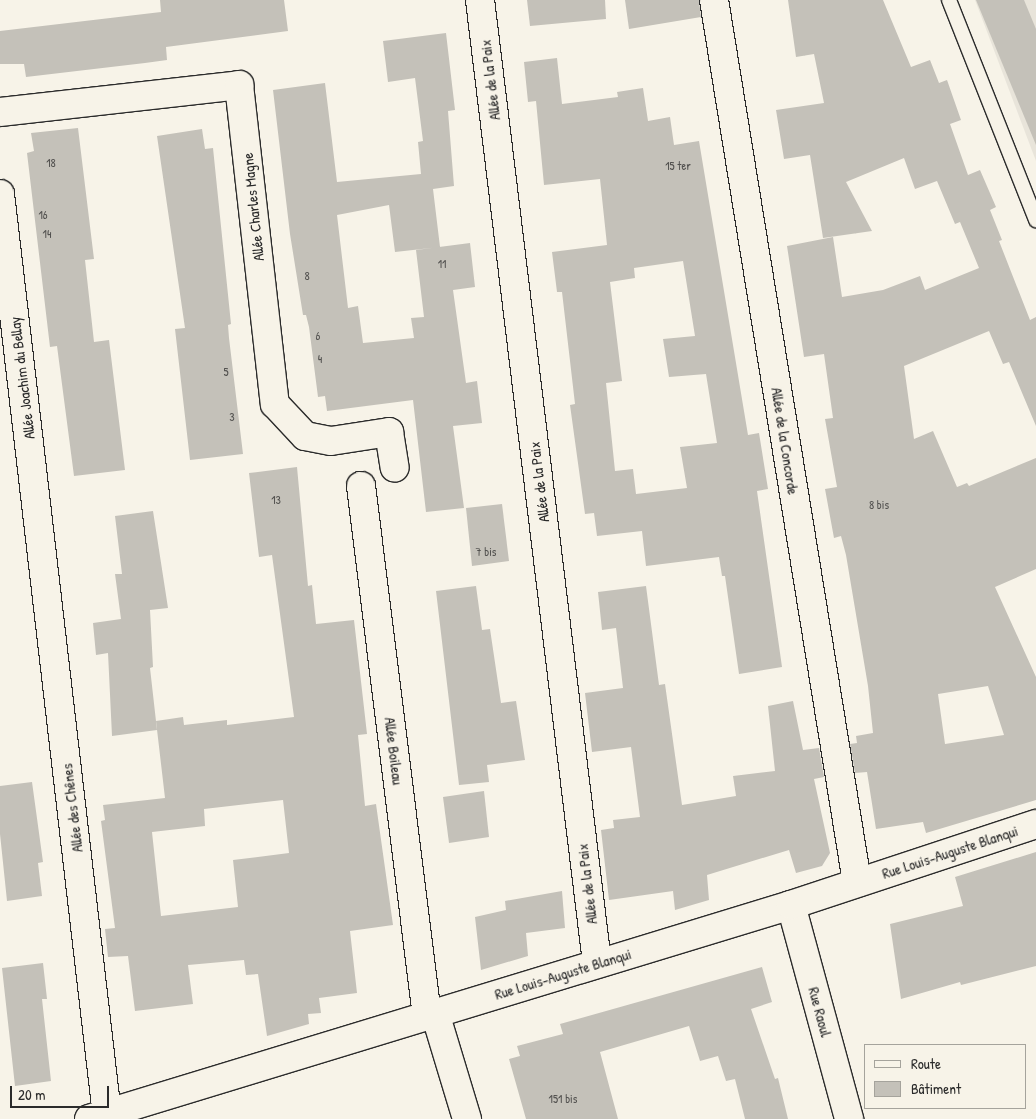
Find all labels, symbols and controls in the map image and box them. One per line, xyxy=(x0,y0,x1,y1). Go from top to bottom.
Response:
street label: Allée de la Paix xyxy=(476,39,504,121)
street label: Allée Charles Magne xyxy=(238,152,268,262)
house number: 18 xyxy=(46,156,56,170)
house number: 15 ter xyxy=(665,159,691,173)
house number: 16 xyxy=(38,208,48,222)
house number: 14 xyxy=(43,227,51,241)
house number: 11 xyxy=(438,257,446,271)
house number: 8 xyxy=(304,269,310,283)
street label: Allée Joachim du Bellay xyxy=(6,316,38,440)
house number: 6 xyxy=(316,329,320,343)
house number: 4 xyxy=(318,352,322,366)
house number: 5 xyxy=(223,365,229,379)
street label: Allée de la Concorde xyxy=(768,386,802,496)
house number: 3 xyxy=(229,410,235,424)
street label: Allée de la Paix xyxy=(525,441,553,523)
house number: 13 xyxy=(271,493,281,507)
house number: 8 bis xyxy=(869,498,889,512)
house number: 7 bis xyxy=(476,545,496,559)
street label: Allée Boileau xyxy=(381,716,407,786)
street label: Allée des Chênes xyxy=(58,763,86,853)
street label: Rue Louis-Auguste Blanqui xyxy=(880,822,1020,882)
street label: Allée de la Paix xyxy=(573,843,601,925)
street label: Rue Louis-Auguste Blanqui xyxy=(492,945,634,1003)
street label: Rue Raoul xyxy=(805,985,835,1039)
legend xyxy=(864,1044,1026,1109)
text: Route xyxy=(911,1053,941,1074)
scale bar xyxy=(12,1076,111,1108)
text: Bâtiment xyxy=(911,1078,961,1099)
text: 20 m xyxy=(18,1084,45,1105)
house number: 151 bis xyxy=(549,1092,577,1106)

